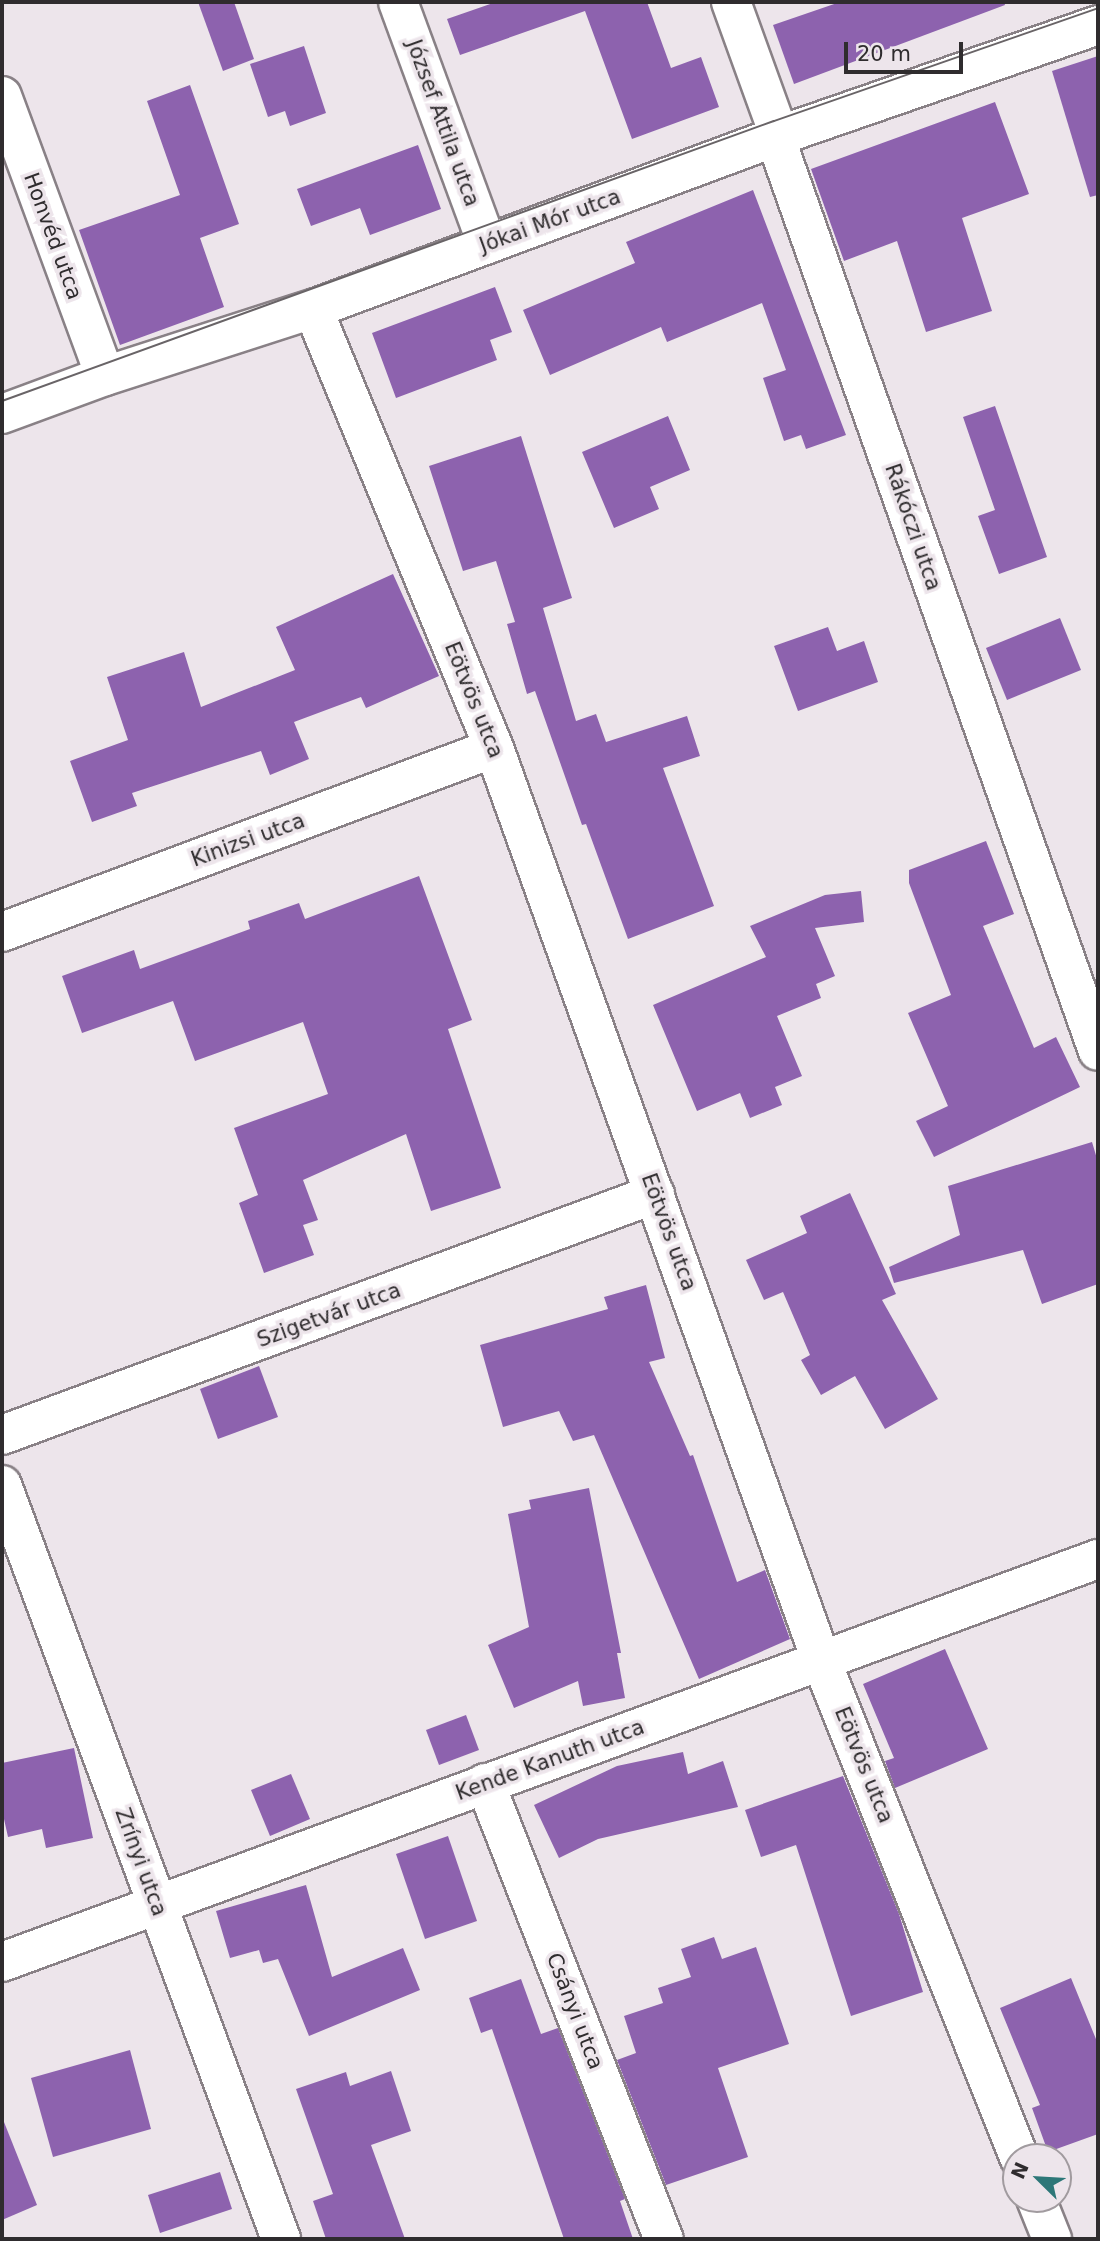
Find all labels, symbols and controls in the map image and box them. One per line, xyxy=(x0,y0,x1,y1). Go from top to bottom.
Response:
scale bar xyxy=(848,28,967,72)
street label: József Attila utca xyxy=(401,36,485,210)
text: 20 m xyxy=(857,42,911,66)
street label: Honvéd utca xyxy=(18,169,88,303)
street label: Jókai Mór utca xyxy=(476,184,624,258)
street label: Rákóczi utca xyxy=(880,460,946,594)
street label: Eötvös utca xyxy=(439,638,509,762)
street label: Kinizsi utca xyxy=(188,808,308,872)
street label: Eötvös utca xyxy=(636,1170,702,1294)
street label: Szigetvár utca xyxy=(254,1277,404,1353)
street label: Eötvös utca xyxy=(829,1703,899,1827)
street label: Kende Kanuth utca xyxy=(452,1714,648,1806)
street label: Zrínyi utca xyxy=(110,1805,172,1919)
street label: Csányi utca xyxy=(541,1949,609,2073)
north arrow xyxy=(1002,2143,1072,2213)
text: N xyxy=(1006,2159,1033,2182)

